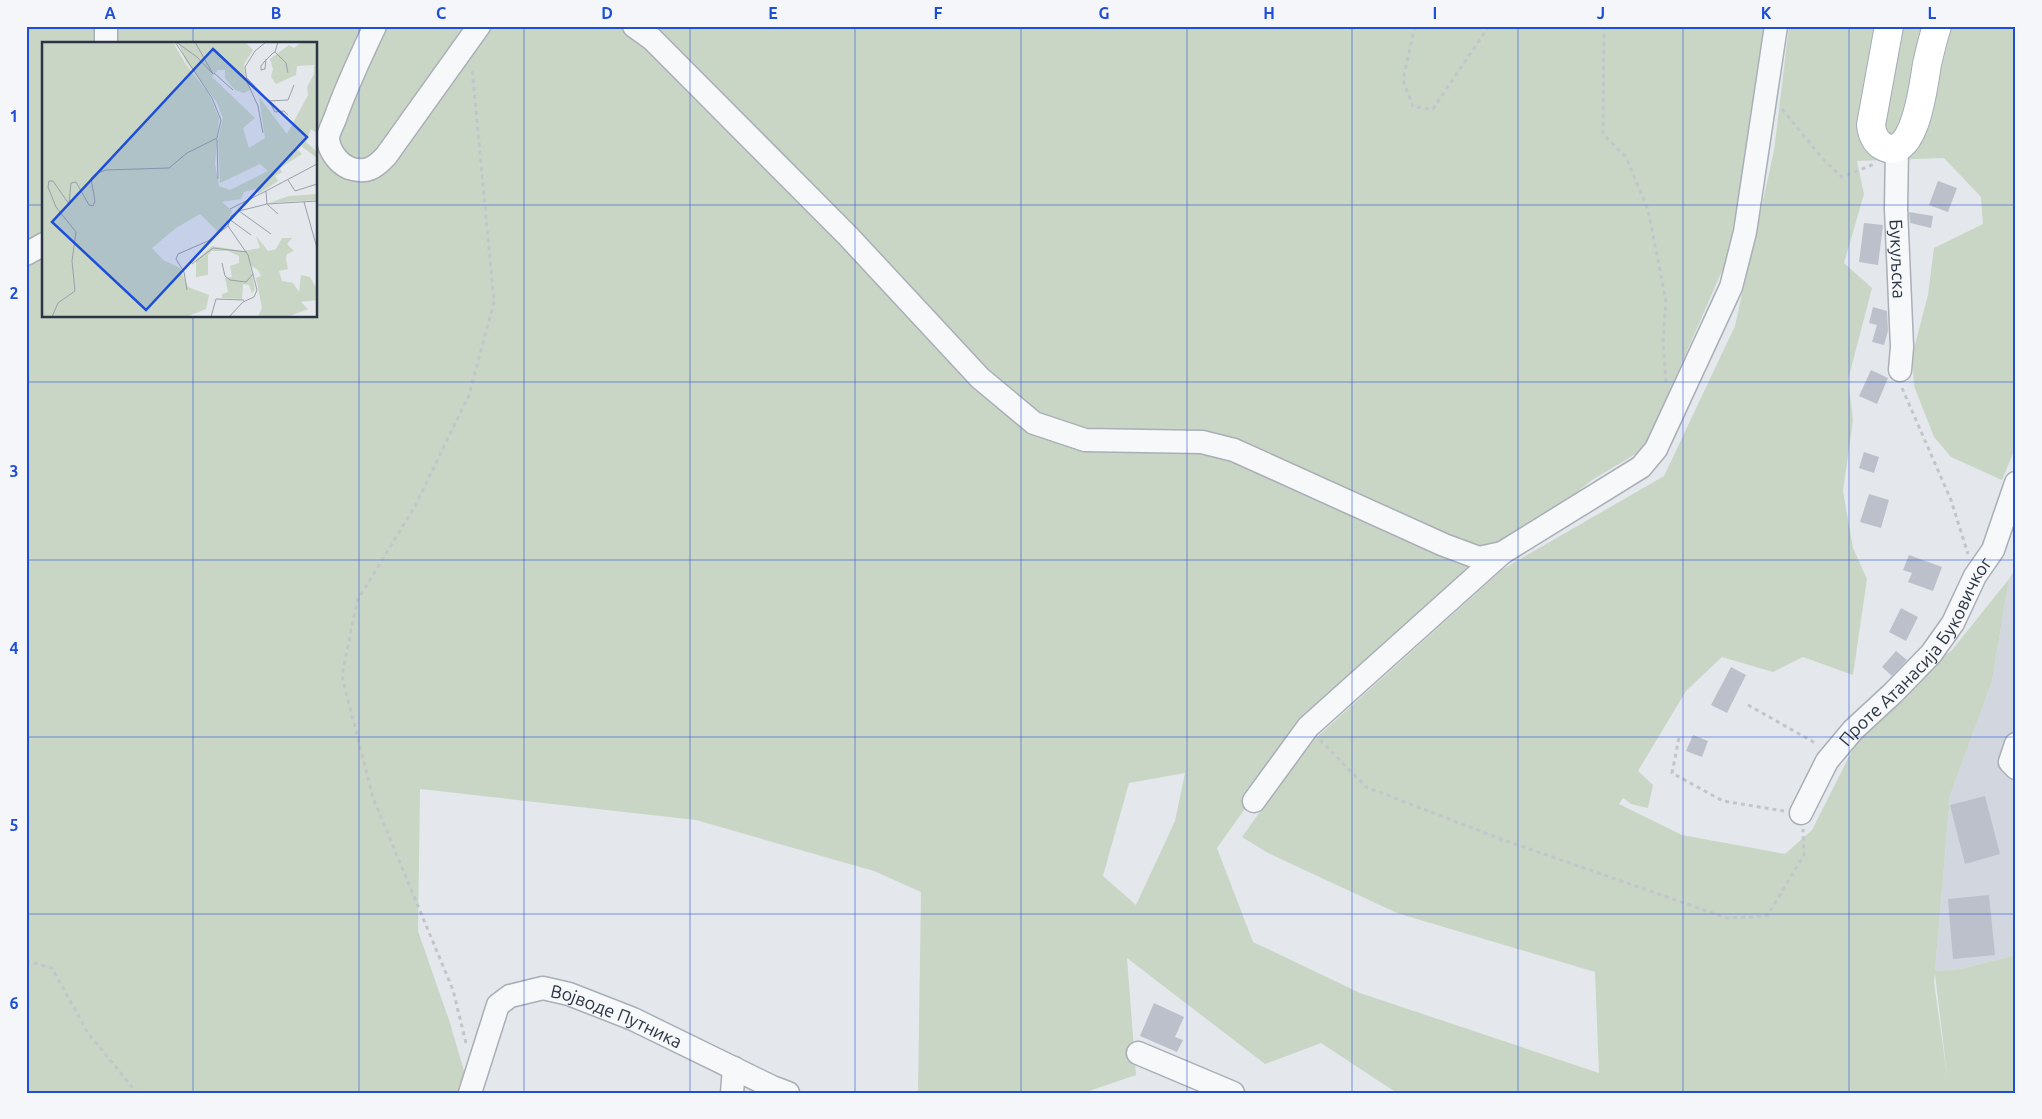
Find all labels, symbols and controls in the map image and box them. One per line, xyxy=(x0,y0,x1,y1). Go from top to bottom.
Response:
text: A xyxy=(104,4,116,22)
text: B xyxy=(271,4,281,22)
text: C xyxy=(436,4,446,22)
text: D xyxy=(601,4,613,22)
text: E xyxy=(768,4,778,22)
text: F xyxy=(934,4,943,22)
text: G xyxy=(1098,4,1110,22)
text: H xyxy=(1263,4,1275,22)
text: I xyxy=(1433,4,1437,22)
text: J xyxy=(1597,4,1605,22)
text: K xyxy=(1761,4,1772,22)
text: L xyxy=(1928,4,1937,22)
inset map xyxy=(42,42,318,318)
text: 1 xyxy=(9,107,19,125)
street label: Букуљска xyxy=(1886,219,1910,299)
text: 2 xyxy=(9,284,19,302)
text: 3 xyxy=(9,462,19,480)
street label: Проте Атанасија Буковичког xyxy=(1834,553,1995,749)
text: 4 xyxy=(9,639,19,657)
text: 5 xyxy=(9,816,19,834)
street label: Војводе Путника xyxy=(549,980,686,1052)
text: 6 xyxy=(9,994,19,1012)

